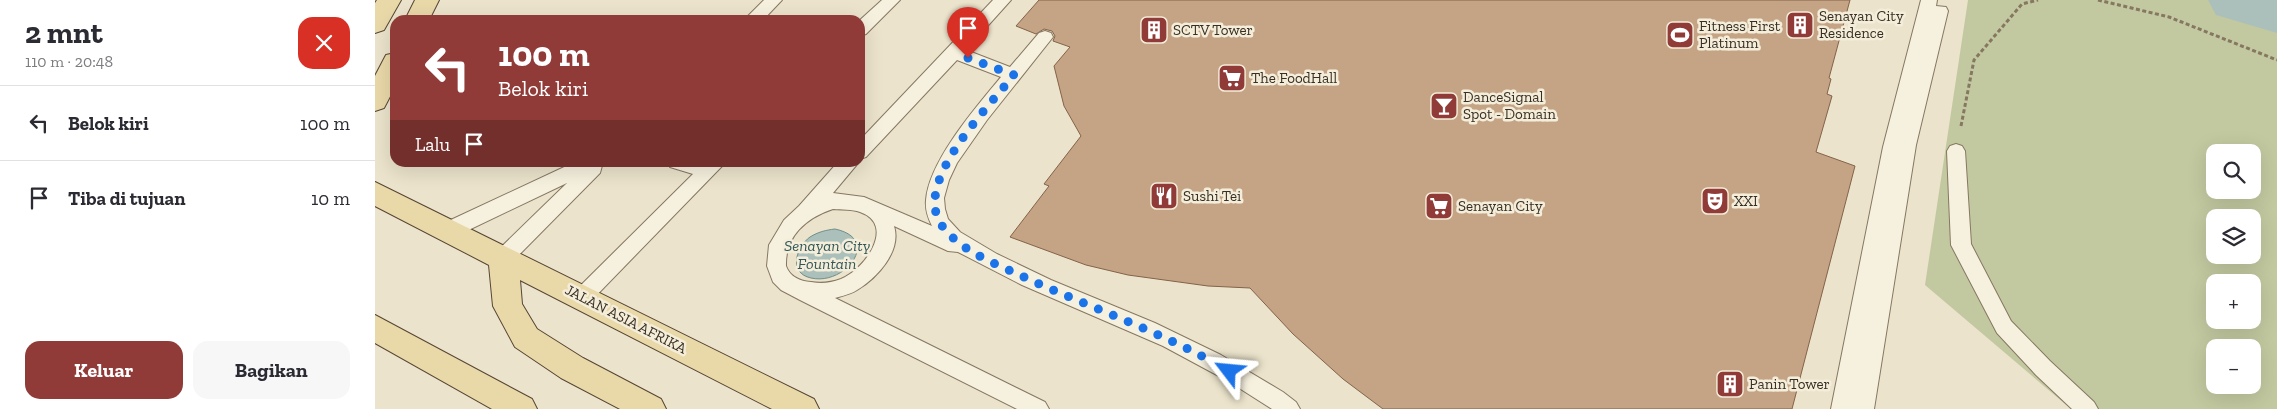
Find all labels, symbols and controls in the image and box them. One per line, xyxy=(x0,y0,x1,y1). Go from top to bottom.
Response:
pin xyxy=(947,7,989,58)
place label: Senayan City Residence xyxy=(1819,7,1904,42)
building icon: Senayan City Residence xyxy=(1785,10,1815,40)
icon: arrive xyxy=(954,14,982,42)
text: 2 mnt xyxy=(25,15,103,51)
building icon: SCTV Tower xyxy=(1139,15,1169,45)
button: close xyxy=(298,17,350,69)
place label: Fitness First Platinum xyxy=(1699,17,1781,52)
sports icon: Fitness First Platinum xyxy=(1665,20,1695,50)
place label: SCTV Tower xyxy=(1173,21,1253,39)
text: 100 m xyxy=(498,33,590,75)
icon: left xyxy=(415,35,480,100)
text: 110 m · 20:48 xyxy=(25,52,113,71)
supermarket icon: The FoodHall xyxy=(1217,63,1247,93)
place label: The FoodHall xyxy=(1251,69,1337,87)
text: Belok kiri xyxy=(498,75,588,102)
place label: DanceSignal Spot - Domain xyxy=(1463,88,1556,123)
bar icon: DanceSignal Spot - Domain xyxy=(1429,91,1459,121)
icon: left xyxy=(25,109,53,137)
text: Belok kiri xyxy=(68,112,149,135)
text: 100 m xyxy=(300,112,350,135)
icon: arrive xyxy=(460,130,488,158)
text: Lalu xyxy=(415,133,450,156)
map controls xyxy=(2206,144,2261,394)
button: search xyxy=(2206,144,2261,199)
restaurant icon: Sushi Tei xyxy=(1149,181,1179,211)
icon: arrive xyxy=(25,184,53,212)
theatre icon: XXI xyxy=(1700,186,1730,216)
text: Tiba di tujuan xyxy=(68,187,185,210)
text: 10 m xyxy=(311,187,350,210)
place label: Sushi Tei xyxy=(1183,187,1241,205)
supermarket icon: Senayan City xyxy=(1424,191,1454,221)
place label: XXI xyxy=(1734,192,1758,210)
place label: Senayan City xyxy=(1458,197,1543,215)
button: layers xyxy=(2206,209,2261,264)
water label: Senayan City Fountain xyxy=(784,236,871,273)
button: + xyxy=(2206,274,2261,329)
street label: JALAN ASIA AFRIKA xyxy=(562,281,690,358)
button: − xyxy=(2206,339,2261,394)
button: Keluar xyxy=(25,341,183,399)
button: Bagikan xyxy=(193,341,350,399)
position arrow xyxy=(1202,344,1254,396)
building icon: Panin Tower xyxy=(1715,369,1745,399)
place label: Panin Tower xyxy=(1749,375,1830,393)

